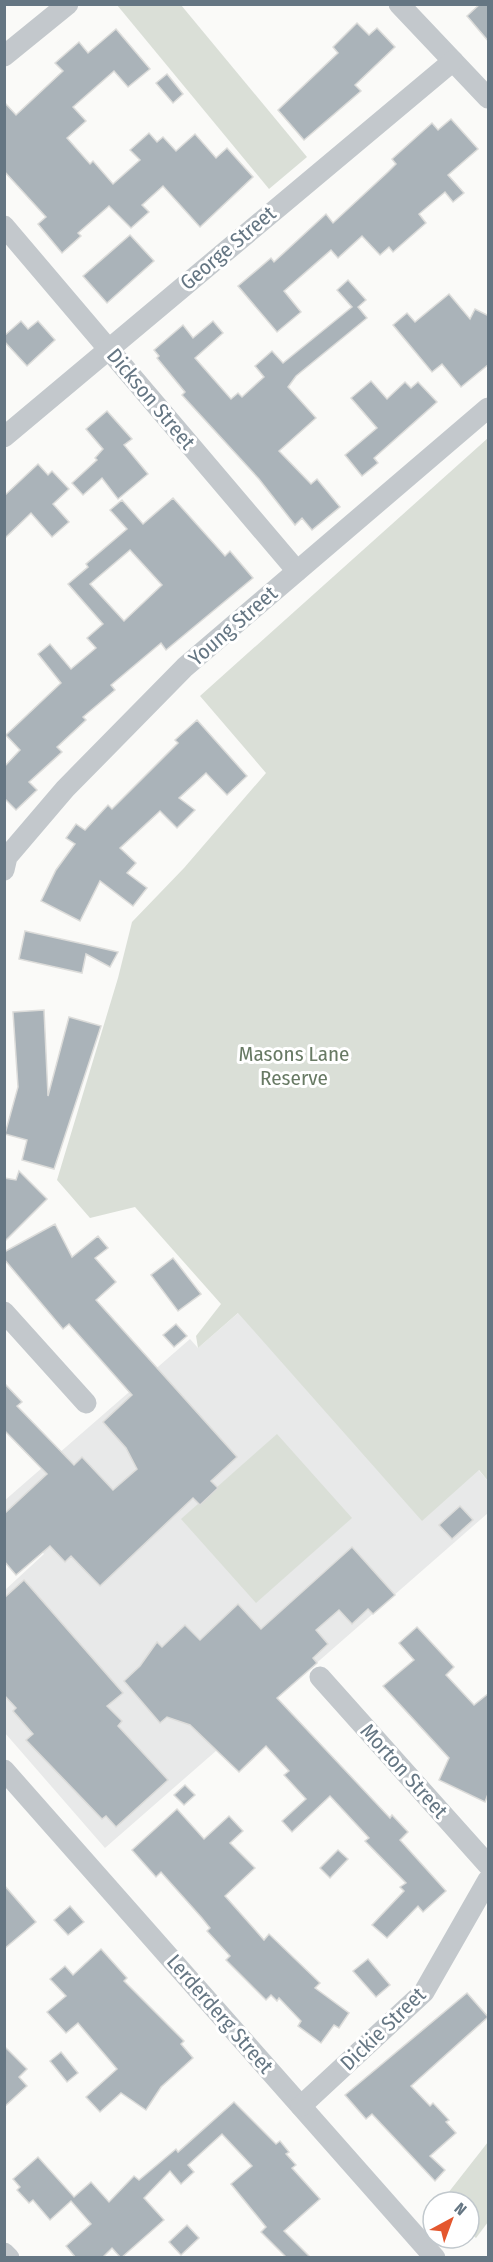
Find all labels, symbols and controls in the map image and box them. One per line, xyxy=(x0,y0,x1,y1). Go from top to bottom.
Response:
street label: George Street xyxy=(175,200,281,296)
street label: Dickson Street xyxy=(101,343,201,455)
street label: Young Street xyxy=(183,580,283,671)
park label: Masons Lane Reserve xyxy=(239,1041,349,1091)
street label: Morton Street xyxy=(355,1718,453,1824)
street label: Lerderderg Street xyxy=(161,1949,279,2079)
street label: Dickie Street xyxy=(335,1982,431,2076)
north arrow xyxy=(421,2190,481,2250)
text: N xyxy=(451,2199,470,2219)

